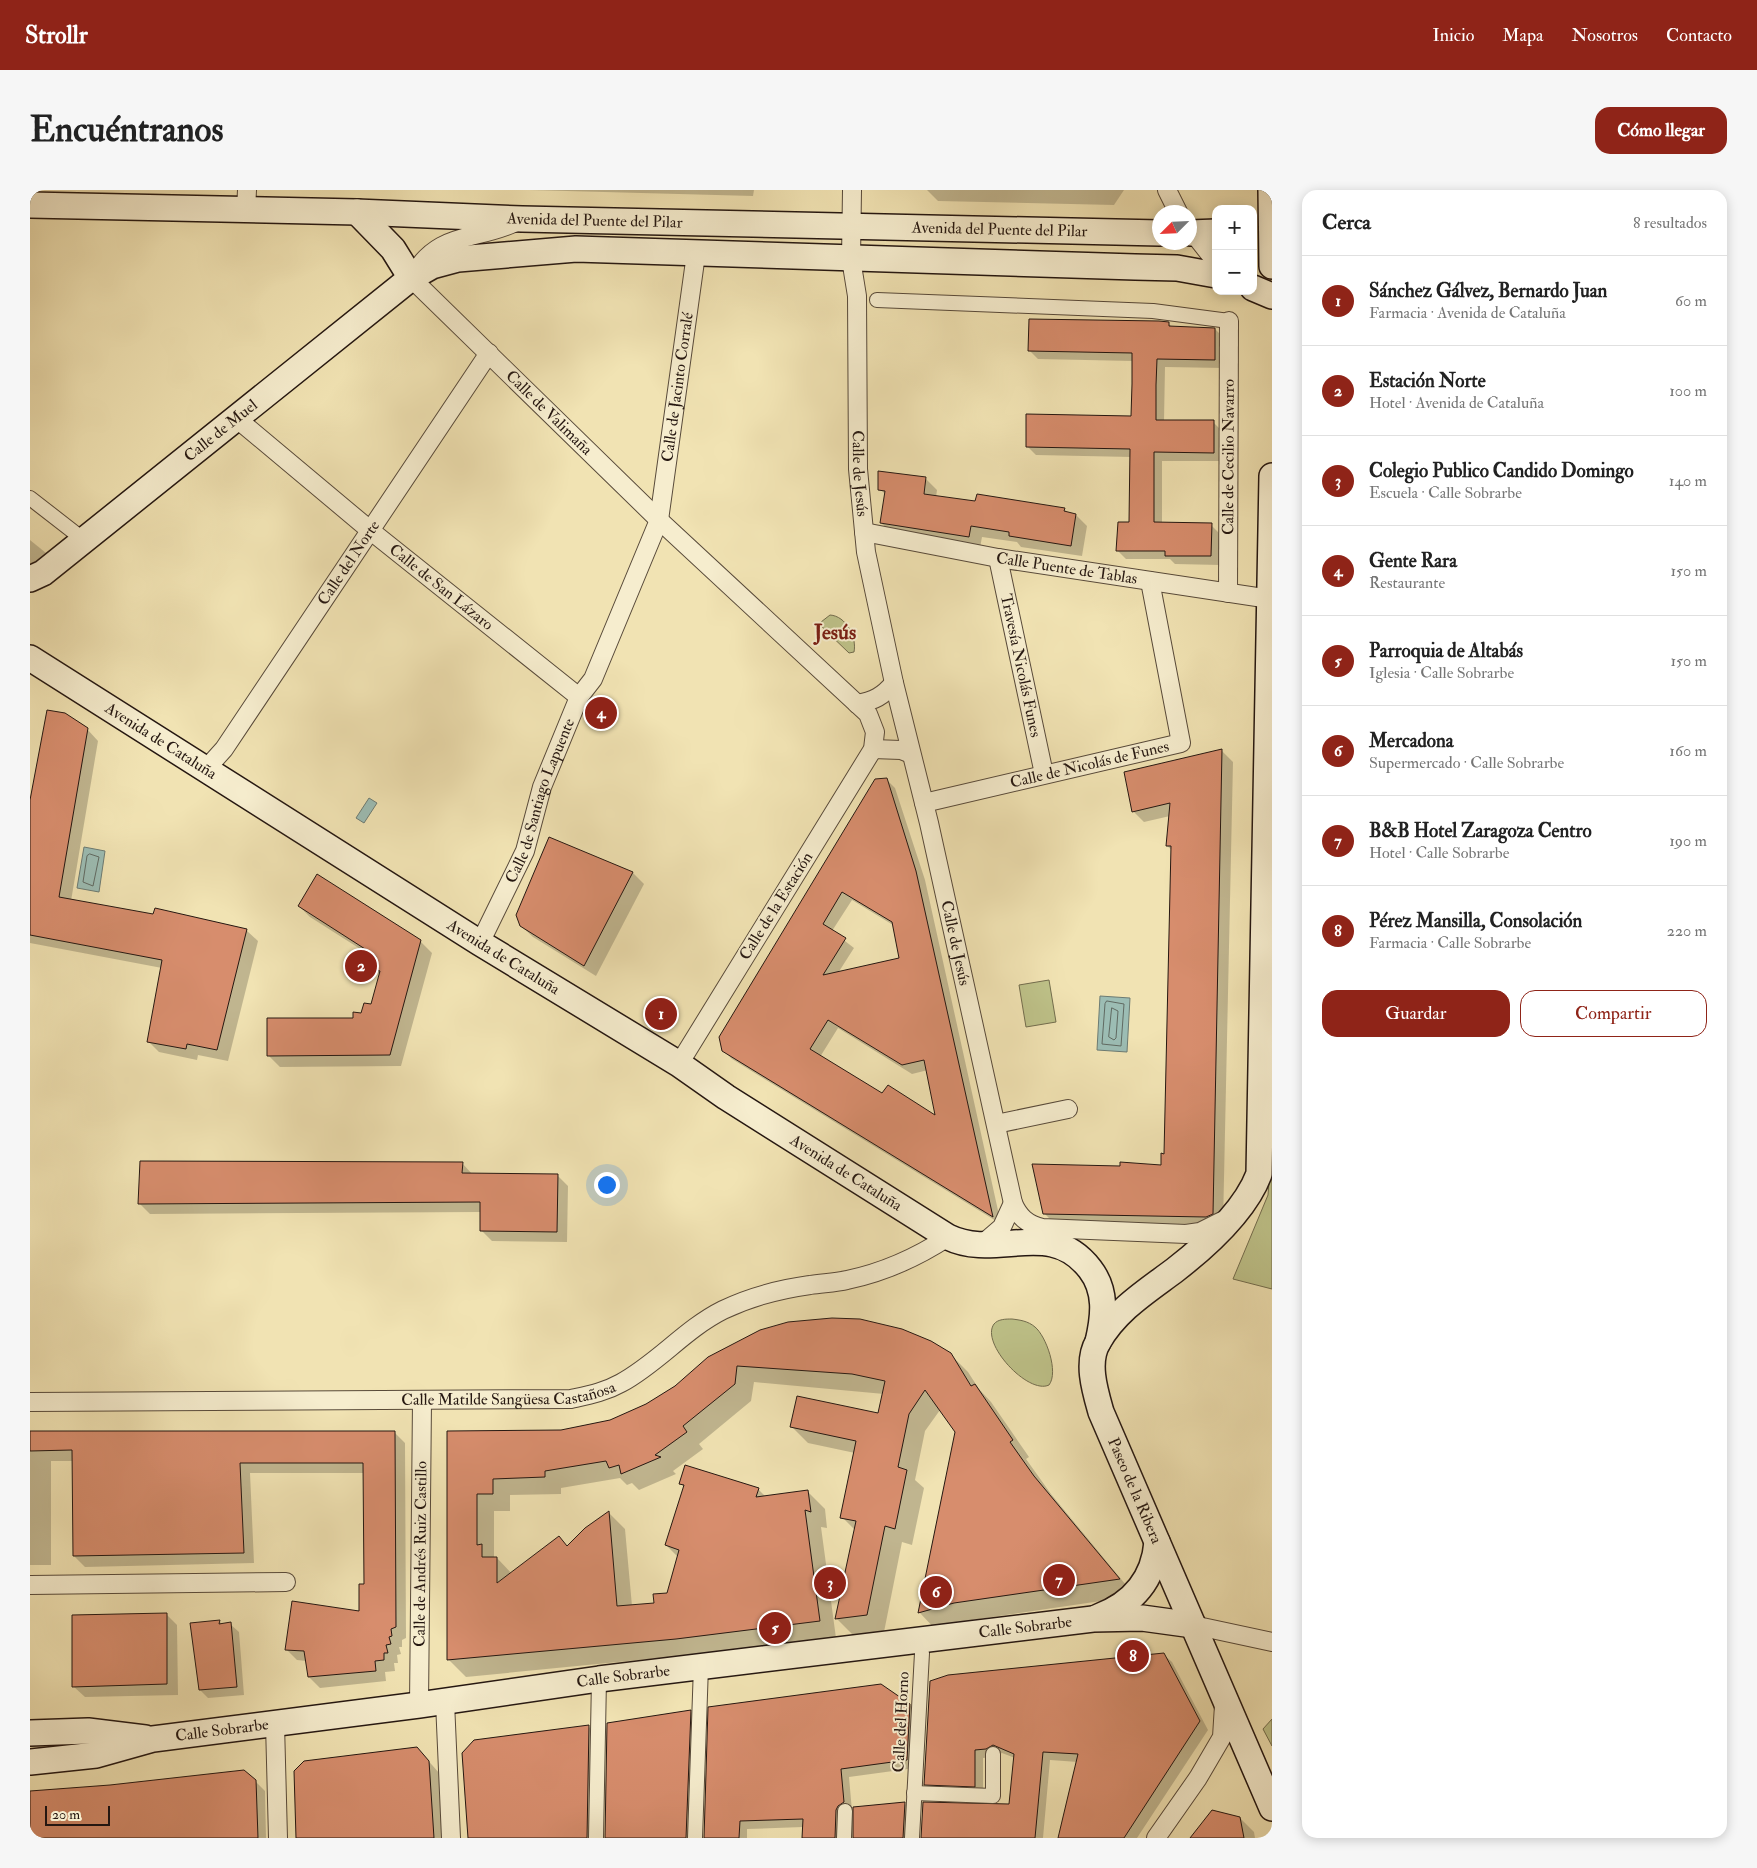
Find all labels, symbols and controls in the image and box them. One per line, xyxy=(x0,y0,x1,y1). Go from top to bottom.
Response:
text: Strollr xyxy=(25,20,88,51)
text: Inicio xyxy=(1432,24,1474,47)
text: Mapa xyxy=(1502,24,1544,47)
text: Nosotros xyxy=(1572,24,1638,47)
text: Contacto xyxy=(1666,24,1732,47)
button: Cómo llegar xyxy=(1595,107,1727,154)
text: Encuéntranos xyxy=(30,108,223,152)
north arrow xyxy=(1152,205,1197,250)
map controls xyxy=(1212,205,1257,295)
button: + xyxy=(1212,205,1257,250)
street label: Avenida del Puente del Pilar xyxy=(506,208,683,233)
text: Cerca xyxy=(1322,209,1371,236)
text: 8 resultados xyxy=(1633,213,1707,233)
street label: Avenida del Puente del Pilar xyxy=(911,218,1088,241)
button: − xyxy=(1212,250,1257,295)
text: Sánchez Gálvez, Bernardo Juan xyxy=(1369,279,1607,303)
text: 1 xyxy=(1335,291,1341,311)
text: 60 m xyxy=(1675,291,1707,311)
text: Farmacia · Avenida de Cataluña xyxy=(1369,303,1566,323)
street label: Calle de Jacinto Corralé xyxy=(657,311,698,463)
street label: Calle de Valimaña xyxy=(502,366,597,460)
text: Estación Norte xyxy=(1369,369,1486,393)
street label: Calle de Cecilio Navarro xyxy=(1218,379,1239,535)
text: 2 xyxy=(1334,381,1342,401)
text: 100 m xyxy=(1669,381,1707,401)
text: Hotel · Avenida de Cataluña xyxy=(1369,393,1544,413)
street label: Calle de Muel xyxy=(180,395,262,466)
street label: Calle de Jesús xyxy=(848,430,873,518)
text: Colegio Publico Candido Domingo xyxy=(1369,459,1634,483)
text: 3 xyxy=(1335,471,1341,491)
text: 140 m xyxy=(1669,471,1707,491)
text: Escuela · Calle Sobrarbe xyxy=(1369,483,1522,503)
street label: Calle del Norte xyxy=(313,516,384,609)
street label: Calle de San Lázaro xyxy=(385,539,498,635)
street label: Calle Puente de Tablas xyxy=(995,548,1139,589)
text: Gente Rara xyxy=(1369,549,1457,573)
text: 4 xyxy=(1334,561,1342,581)
text: 150 m xyxy=(1670,561,1707,581)
text: Restaurante xyxy=(1369,573,1445,593)
street label: Travesía Nicolás Funes xyxy=(996,592,1046,739)
district label: Jesús xyxy=(813,619,856,646)
text: Parroquia de Altabás xyxy=(1369,639,1523,663)
text: 5 xyxy=(1334,651,1342,671)
text: 150 m xyxy=(1670,651,1707,671)
text: Iglesia · Calle Sobrarbe xyxy=(1369,663,1514,683)
pin: 4 xyxy=(585,694,617,732)
street label: Avenida de Cataluña xyxy=(100,698,221,784)
street label: Calle de Santiago Lapuente xyxy=(501,715,579,886)
text: Mercadona xyxy=(1369,729,1454,753)
street label: Calle de Nicolás de Funes xyxy=(1008,736,1171,793)
text: 6 xyxy=(1334,741,1342,761)
text: 160 m xyxy=(1669,741,1707,761)
text: Supermercado · Calle Sobrarbe xyxy=(1369,753,1564,773)
text: B&B Hotel Zaragoza Centro xyxy=(1369,819,1592,843)
text: 7 xyxy=(1334,831,1342,851)
text: 190 m xyxy=(1669,831,1707,851)
text: Hotel · Calle Sobrarbe xyxy=(1369,843,1509,863)
street label: Calle de la Estación xyxy=(735,848,817,964)
street label: Calle de Jesús xyxy=(936,899,975,987)
text: Pérez Mansilla, Consolación xyxy=(1369,909,1582,933)
street label: Avenida de Cataluña xyxy=(443,914,564,999)
text: 8 xyxy=(1334,921,1342,941)
text: 220 m xyxy=(1667,921,1707,941)
text: Farmacia · Calle Sobrarbe xyxy=(1369,933,1531,953)
pin: 2 xyxy=(345,947,377,985)
button: Guardar xyxy=(1322,990,1510,1037)
button: Compartir xyxy=(1520,990,1707,1037)
pin: 1 xyxy=(645,995,677,1033)
street label: Avenida de Cataluña xyxy=(786,1129,906,1216)
your location xyxy=(594,1172,620,1198)
street label: Calle Matilde Sangüesa Castañosa xyxy=(401,1377,619,1410)
street label: Paseo de la Ribera xyxy=(1103,1435,1167,1547)
street label: Calle de Andrés Ruiz Castillo xyxy=(410,1461,431,1647)
pin: 7 xyxy=(1043,1561,1075,1599)
pin: 3 xyxy=(814,1564,846,1602)
pin: 6 xyxy=(920,1573,952,1611)
pin: 5 xyxy=(759,1609,791,1647)
street label: Calle Sobrarbe xyxy=(977,1612,1073,1643)
pin: 8 xyxy=(1117,1637,1149,1675)
street label: Calle Sobrarbe xyxy=(575,1660,671,1692)
street label: Calle del Horno xyxy=(888,1671,914,1773)
street label: Calle Sobrarbe xyxy=(174,1714,270,1746)
scale bar xyxy=(45,1803,110,1826)
text: 20 m xyxy=(52,1806,80,1823)

